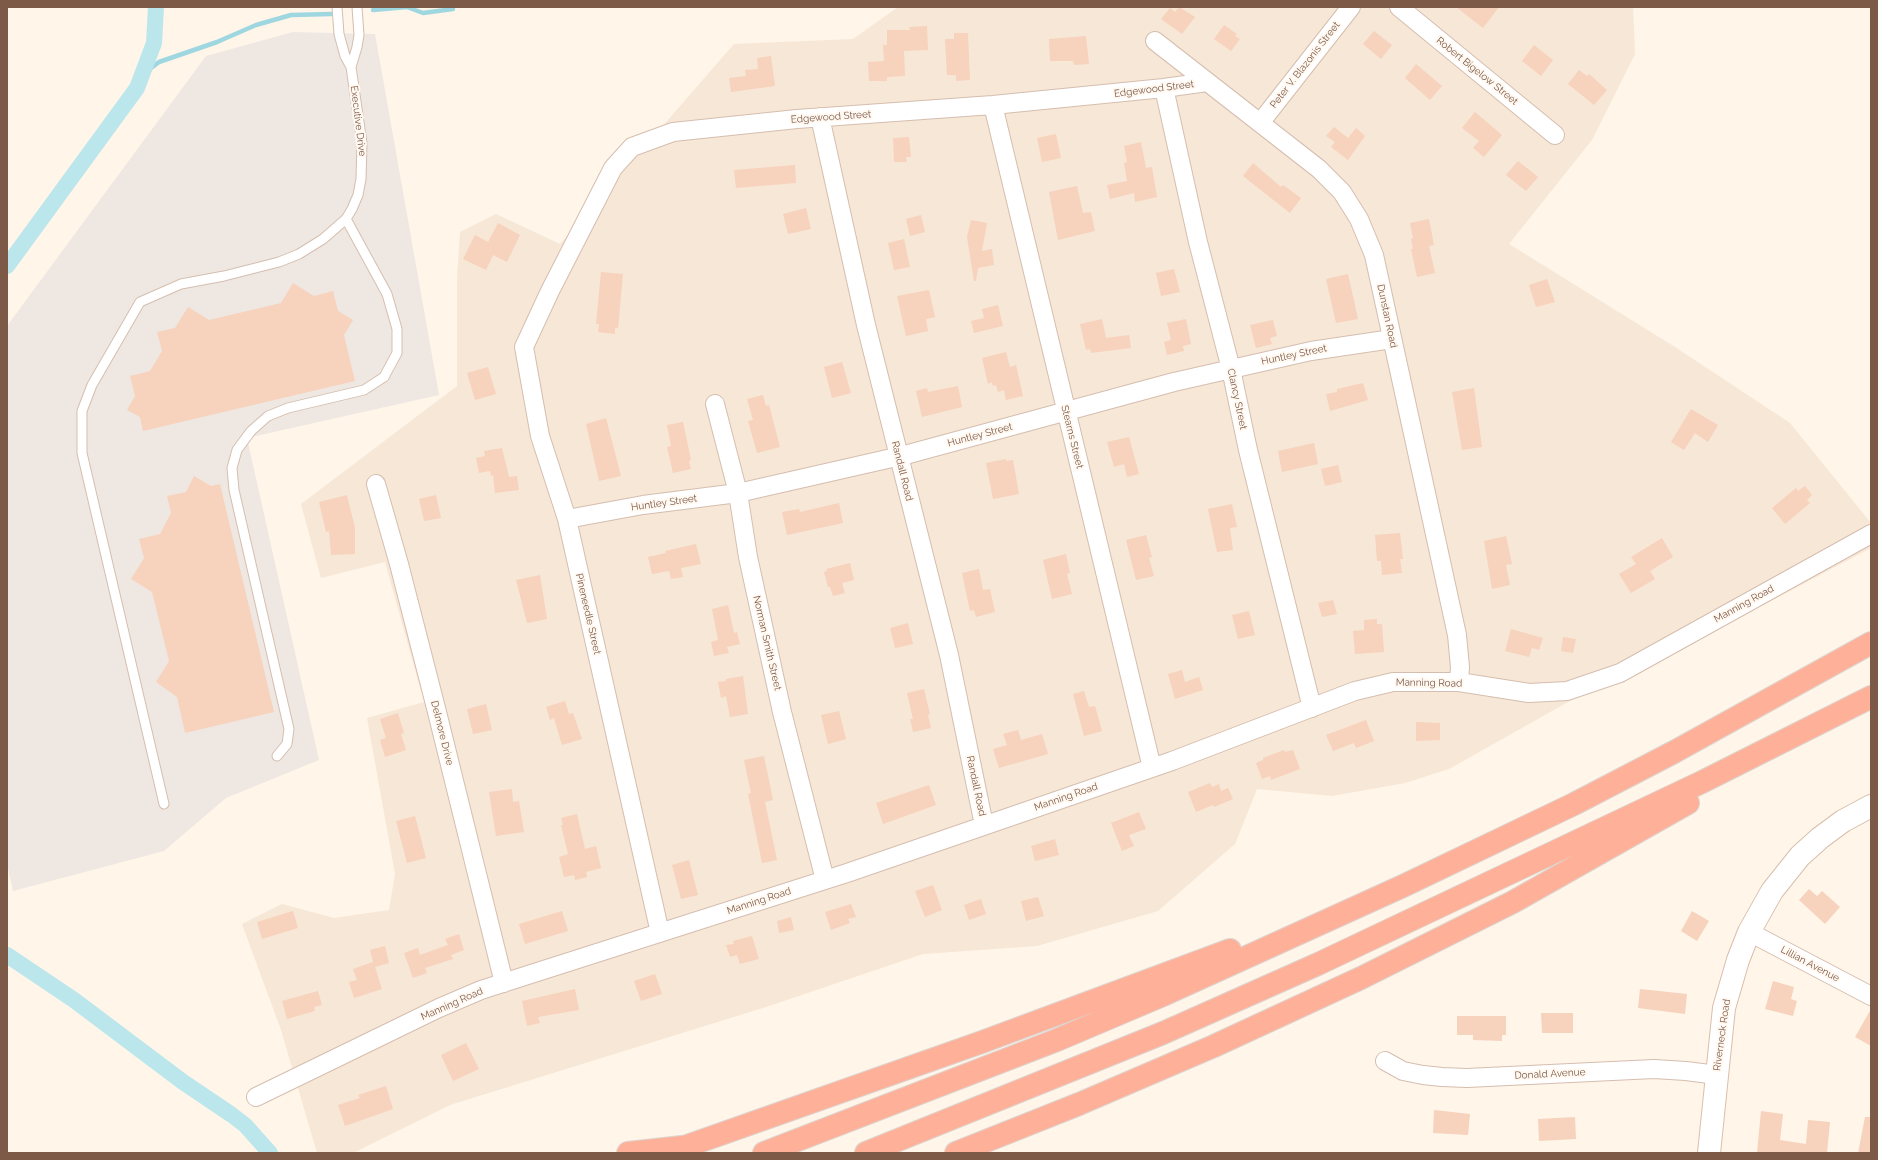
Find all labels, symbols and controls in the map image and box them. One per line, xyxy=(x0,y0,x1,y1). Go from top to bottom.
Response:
street label: Peter V. Blazonis Street xyxy=(1268,19,1342,111)
street label: Robert Bigelow Street xyxy=(1434,34,1520,108)
street label: Edgewood Street xyxy=(1113,78,1195,100)
street label: Executive Drive xyxy=(348,85,368,157)
street label: Edgewood Street xyxy=(790,108,872,126)
street label: Dunstan Road xyxy=(1374,283,1400,349)
street label: Huntley Street xyxy=(1260,342,1328,368)
street label: Clancy Street xyxy=(1225,367,1249,431)
street label: Stearns Street xyxy=(1058,404,1086,470)
street label: Huntley Street xyxy=(946,421,1014,449)
street label: Randall Road xyxy=(889,440,915,502)
street label: Huntley Street xyxy=(630,492,698,514)
street label: Pineneedle Street xyxy=(573,572,603,656)
street label: Manning Road xyxy=(1712,583,1776,625)
street label: Norman Smith Street xyxy=(750,594,784,692)
street label: Manning Road xyxy=(1396,676,1462,690)
street label: Delmore Drive xyxy=(428,699,456,767)
street label: Randall Road xyxy=(964,755,988,817)
street label: Manning Road xyxy=(1033,780,1099,814)
street label: Manning Road xyxy=(725,885,793,917)
street label: Lillian Avenue xyxy=(1779,944,1841,984)
street label: Manning Road xyxy=(419,985,485,1023)
street label: Riverneck Road xyxy=(1711,998,1733,1072)
street label: Donald Avenue xyxy=(1514,1066,1586,1082)

